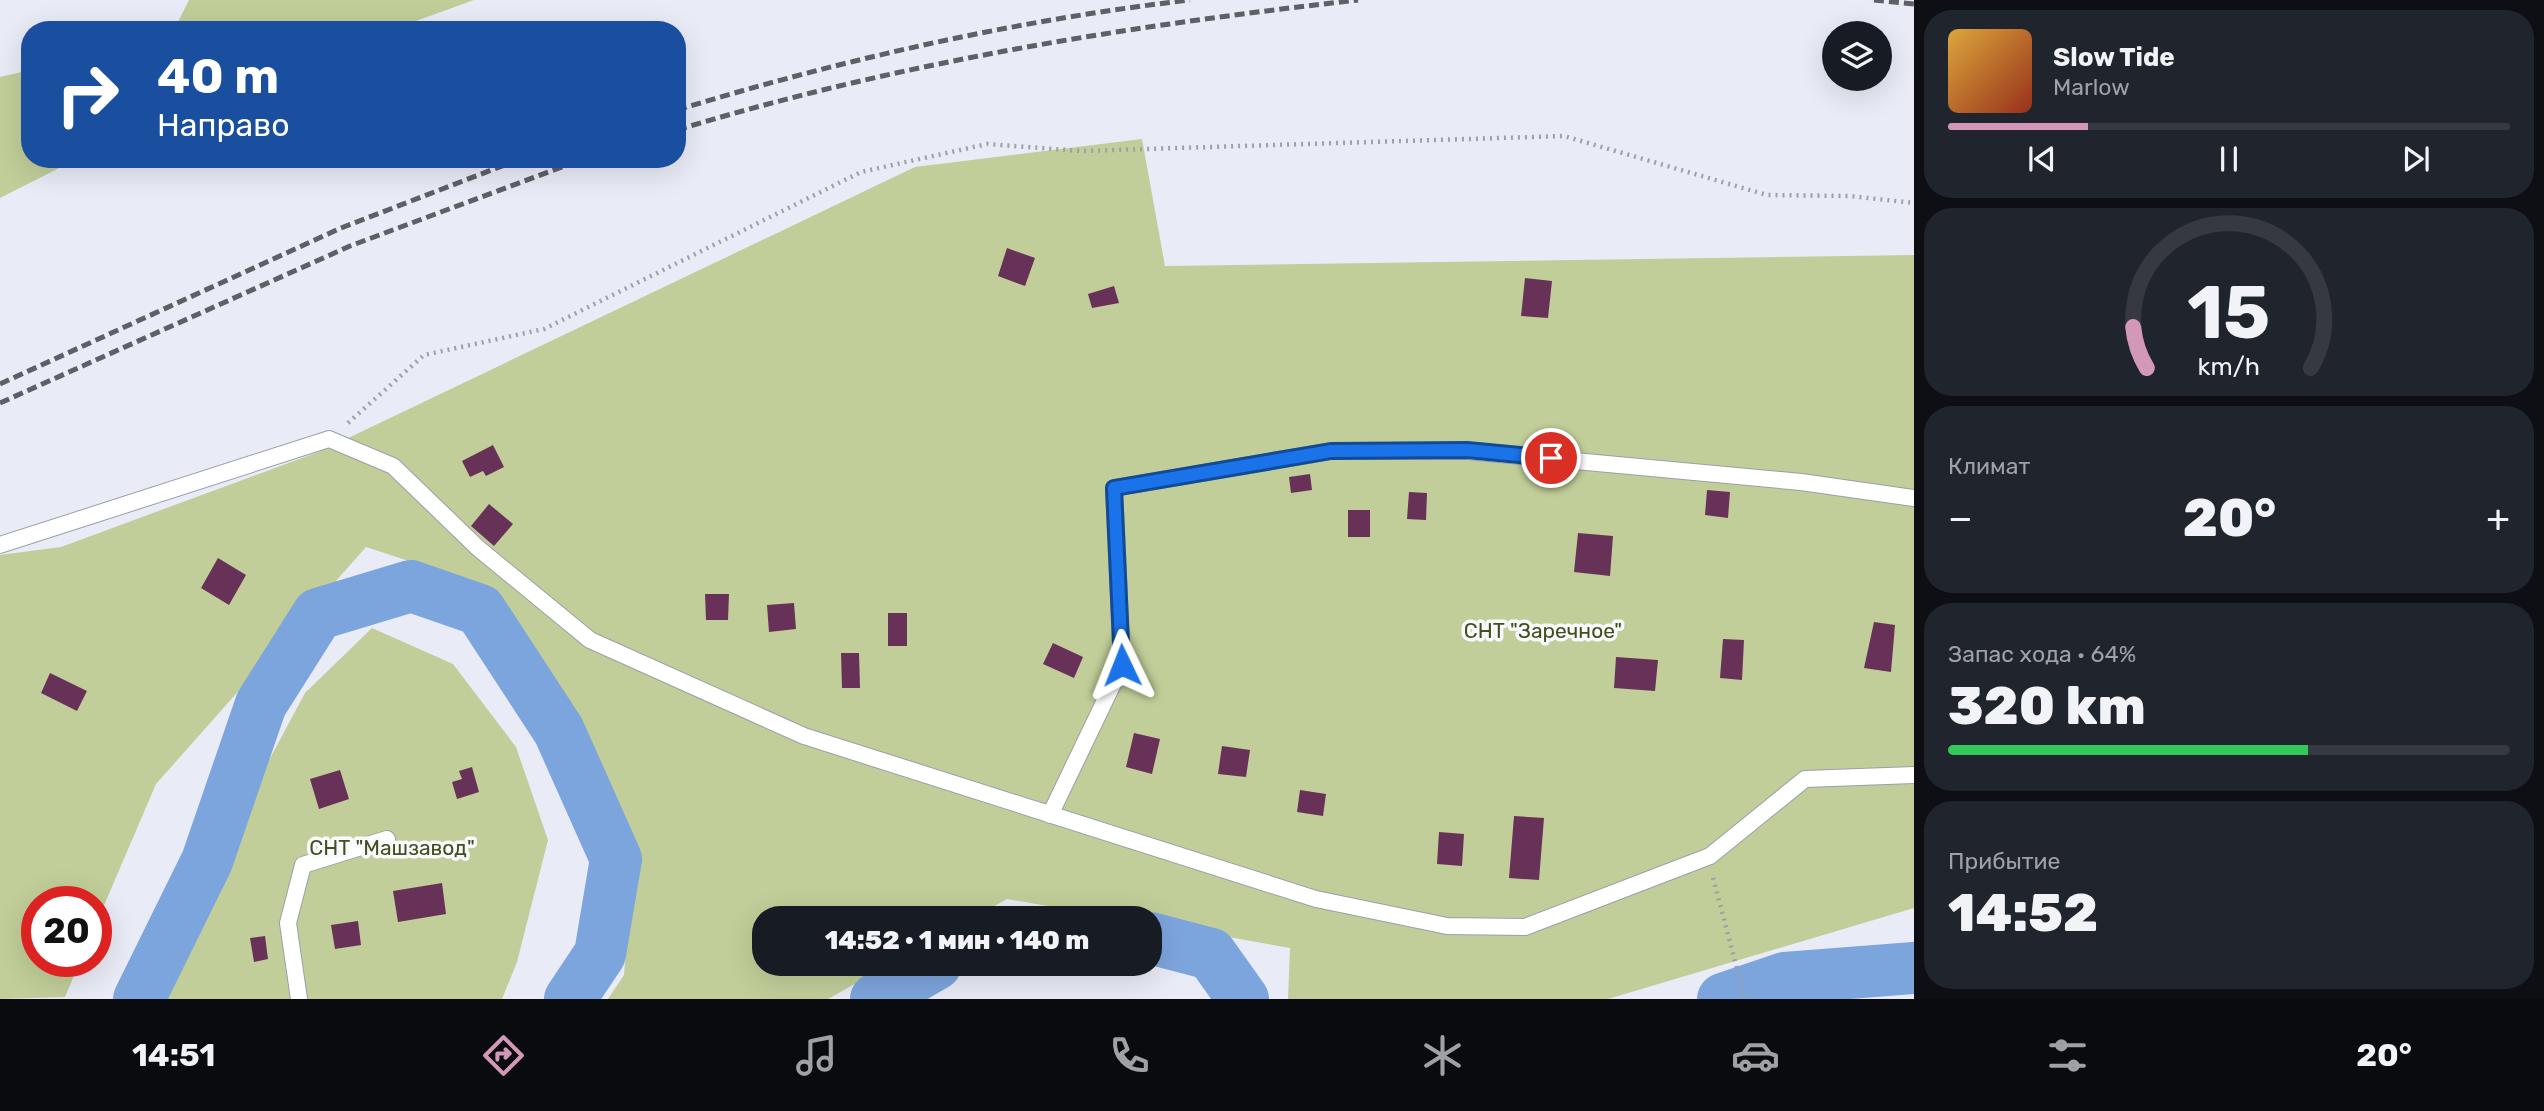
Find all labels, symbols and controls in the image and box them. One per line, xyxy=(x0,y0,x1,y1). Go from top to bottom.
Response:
map controls xyxy=(1822,21,1892,91)
button: layers xyxy=(1822,21,1892,91)
text: Slow Tide xyxy=(2053,42,2175,73)
text: 40 m xyxy=(157,47,279,105)
icon: right xyxy=(42,49,133,140)
text: Marlow xyxy=(2053,73,2130,101)
text: Направо xyxy=(157,106,290,144)
icon: previous xyxy=(2023,140,2061,178)
icon: pause xyxy=(2210,140,2248,178)
icon: next xyxy=(2397,140,2435,178)
text: 15 xyxy=(2187,270,2271,356)
text: km/h xyxy=(2198,351,2260,380)
pin xyxy=(1521,428,1581,488)
icon: arrive xyxy=(1532,439,1570,477)
text: Климат xyxy=(1948,452,2030,480)
text: 20° xyxy=(2183,487,2276,549)
text: − xyxy=(1948,495,1973,541)
text: + xyxy=(2486,495,2510,541)
park label: СНТ "Заречное" xyxy=(1464,618,1622,643)
position arrow xyxy=(1085,628,1159,702)
text: Запас хода · 64% xyxy=(1948,640,2136,668)
text: 320 km xyxy=(1948,675,2146,737)
park label: СНТ "Машзавод" xyxy=(309,835,475,860)
text: Прибытие xyxy=(1948,847,2060,875)
text: 14:52 xyxy=(1948,882,2098,944)
speed limit sign: 20 xyxy=(21,886,112,977)
text: 14:52 · 1 мин · 140 m xyxy=(825,925,1089,956)
icon: directions xyxy=(479,1031,528,1080)
icon: music xyxy=(792,1031,841,1080)
icon: phone xyxy=(1105,1031,1154,1080)
icon: climate xyxy=(1418,1031,1467,1080)
icon: car xyxy=(1731,1031,1780,1080)
icon: filters xyxy=(2043,1031,2092,1080)
text: 14:51 xyxy=(132,1036,215,1074)
text: 20° xyxy=(2356,1036,2412,1074)

